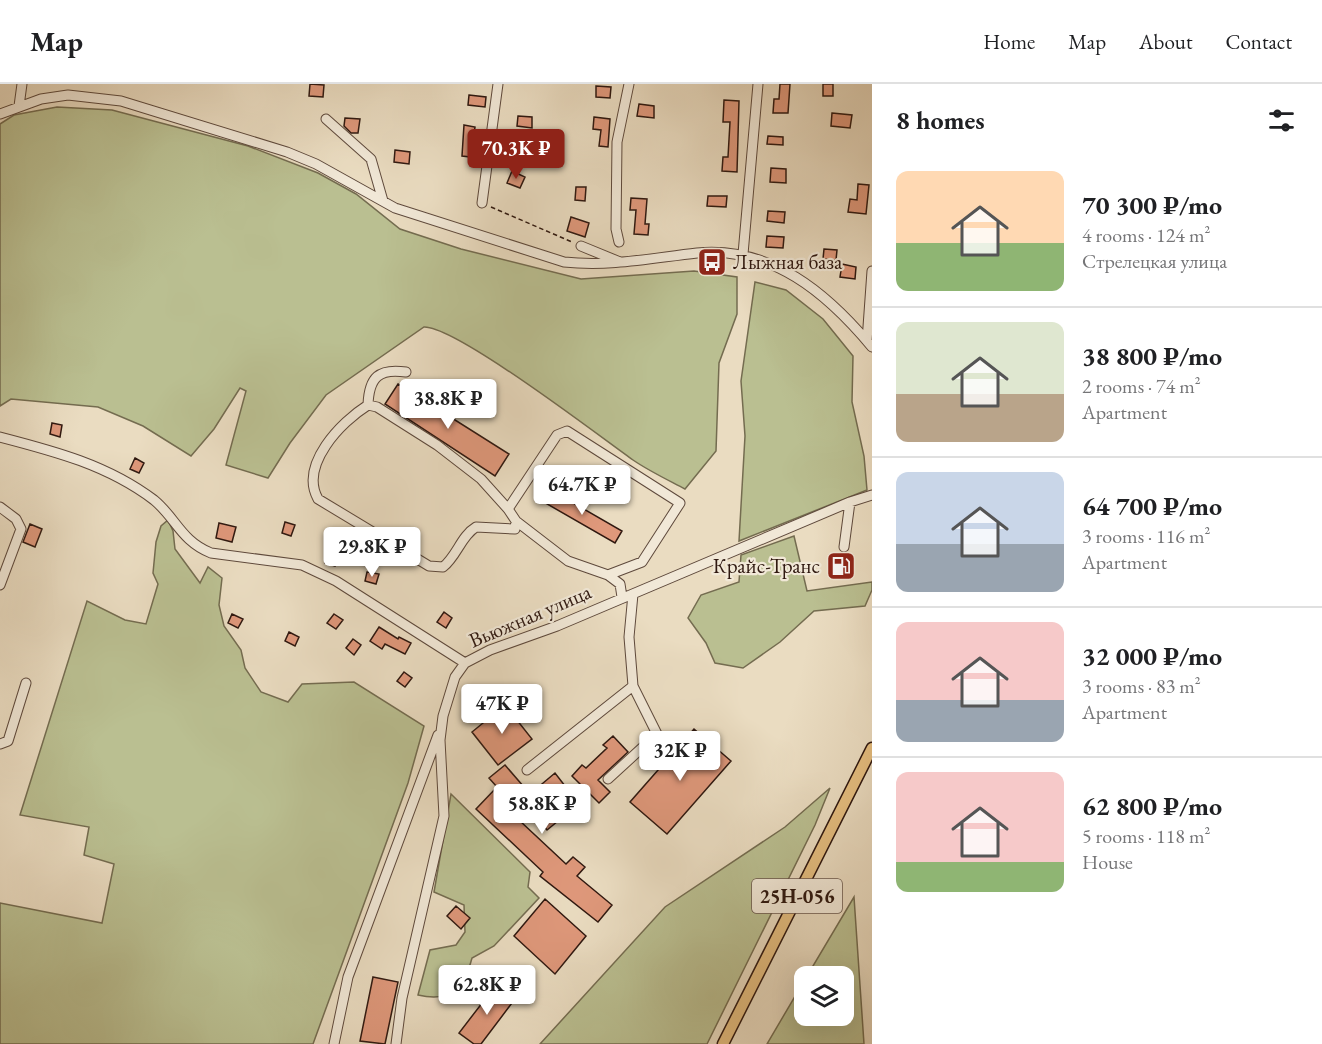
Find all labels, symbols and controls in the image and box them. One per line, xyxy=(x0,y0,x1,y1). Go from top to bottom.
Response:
text: Map xyxy=(30,23,83,59)
text: Home xyxy=(983,28,1035,55)
text: Map xyxy=(1068,28,1106,55)
text: About xyxy=(1139,28,1192,55)
text: Contact xyxy=(1225,28,1292,55)
text: 8 homes xyxy=(896,103,985,137)
icon: filters xyxy=(1265,104,1298,137)
pin: 70.3K ₽ xyxy=(461,129,571,180)
text: 70.3K ₽ xyxy=(482,135,550,161)
text: 70 300 ₽/mo xyxy=(1082,188,1222,222)
icon: home xyxy=(944,195,1016,267)
text: 4 rooms · 124 m² xyxy=(1082,222,1210,248)
bus stop icon: Лыжная база xyxy=(696,246,728,278)
place label: Лыжная база xyxy=(733,248,843,275)
text: Стрелецкая улица xyxy=(1082,248,1227,274)
text: 38 800 ₽/mo xyxy=(1082,339,1222,373)
icon: home xyxy=(944,346,1016,418)
text: 2 rooms · 74 m² xyxy=(1082,373,1201,399)
pin: 38.8K ₽ xyxy=(393,379,503,430)
text: 38.8K ₽ xyxy=(414,385,482,411)
text: Apartment xyxy=(1082,399,1167,425)
pin: 64.7K ₽ xyxy=(527,465,637,516)
text: 64.7K ₽ xyxy=(548,471,616,497)
text: 64 700 ₽/mo xyxy=(1082,489,1222,523)
icon: home xyxy=(944,496,1016,568)
text: 3 rooms · 116 m² xyxy=(1082,523,1210,549)
pin: 29.8K ₽ xyxy=(317,527,427,578)
text: 29.8K ₽ xyxy=(338,533,406,559)
text: Apartment xyxy=(1082,549,1167,575)
fuel station icon: Крайс-Транс xyxy=(825,550,857,582)
place label: Крайс-Транс xyxy=(713,552,820,579)
street label: Вьюжная улица xyxy=(464,577,596,653)
text: 32 000 ₽/mo xyxy=(1082,639,1222,673)
icon: home xyxy=(944,646,1016,718)
text: 3 rooms · 83 m² xyxy=(1082,673,1201,699)
pin: 47K ₽ xyxy=(460,684,544,735)
text: 47K ₽ xyxy=(475,690,529,716)
text: Apartment xyxy=(1082,699,1167,725)
pin: 32K ₽ xyxy=(638,731,722,782)
text: 32K ₽ xyxy=(653,737,707,763)
pin: 58.8K ₽ xyxy=(487,784,597,835)
text: 62 800 ₽/mo xyxy=(1082,789,1222,823)
text: 58.8K ₽ xyxy=(508,790,576,816)
icon: home xyxy=(944,796,1016,868)
text: 5 rooms · 118 m² xyxy=(1082,823,1210,849)
text: House xyxy=(1082,849,1133,875)
road number: 25Н-056 xyxy=(752,879,842,913)
pin: 62.8K ₽ xyxy=(432,965,542,1016)
map controls xyxy=(794,966,854,1026)
button: layers xyxy=(794,966,854,1026)
text: 62.8K ₽ xyxy=(453,971,521,997)

